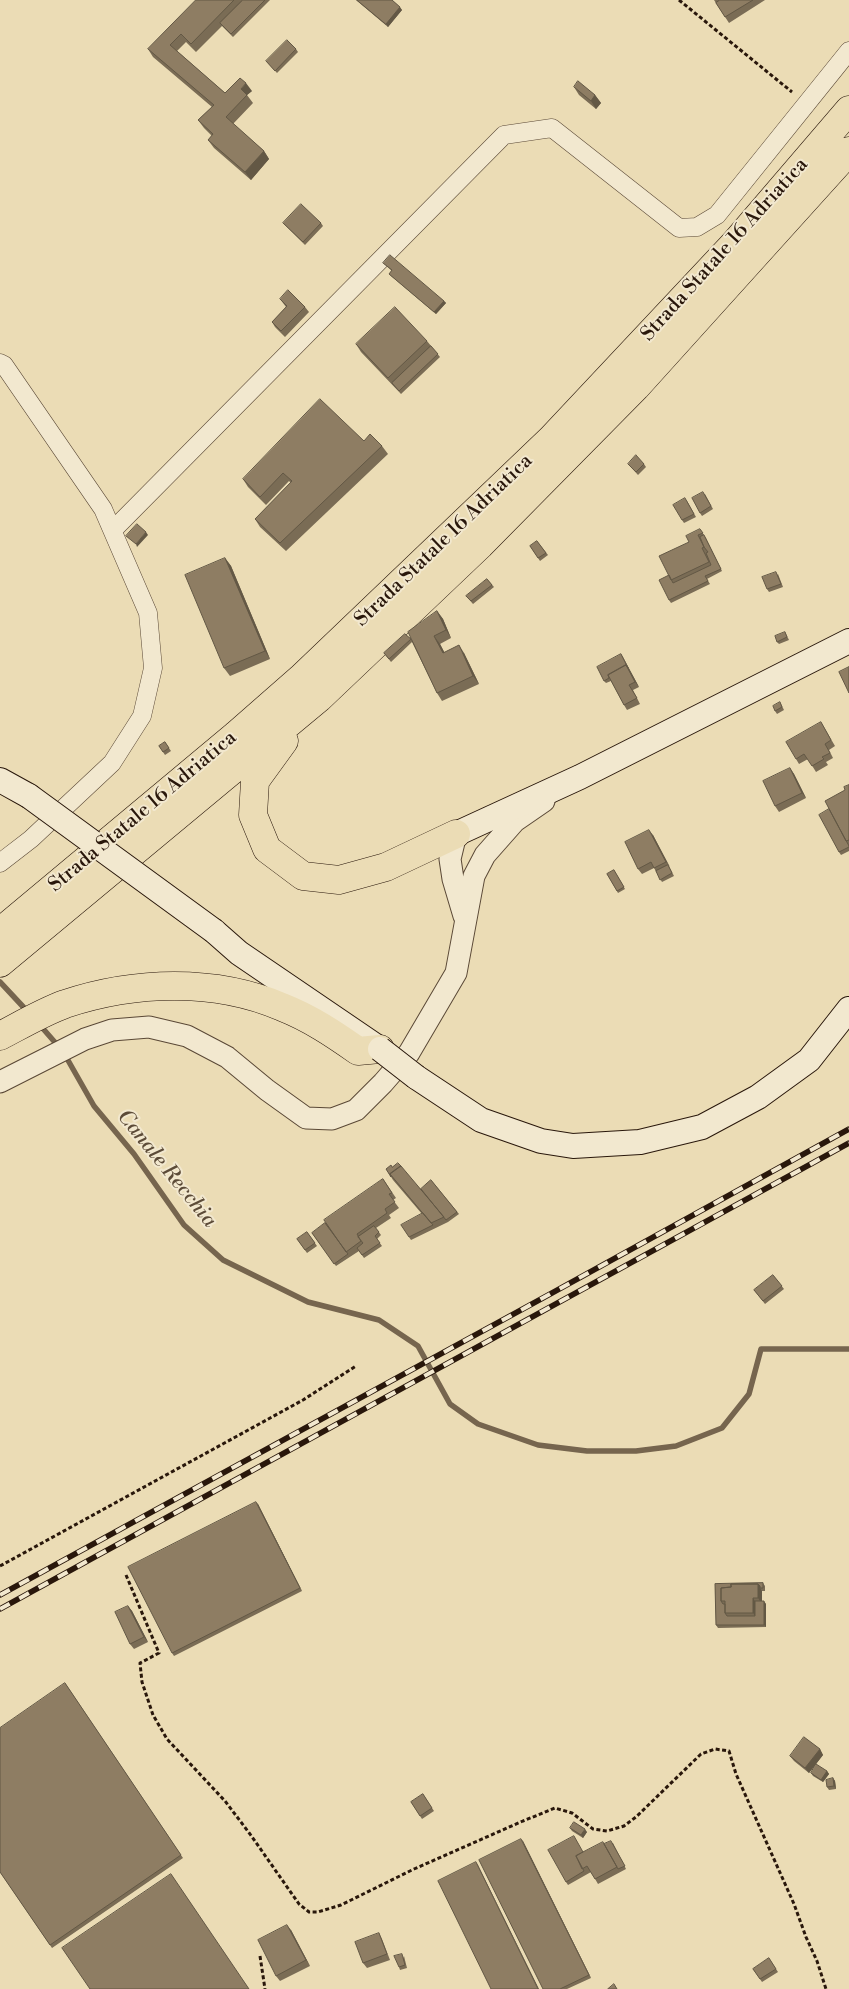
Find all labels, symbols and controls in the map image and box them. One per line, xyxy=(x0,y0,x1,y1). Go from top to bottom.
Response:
street label: Strada Statale 16 Adriatica xyxy=(636,154,814,346)
street label: Strada Statale 16 Adriatica xyxy=(350,450,538,632)
street label: Strada Statale 16 Adriatica xyxy=(44,726,242,898)
water label: Canale Recchia xyxy=(111,1105,221,1233)

